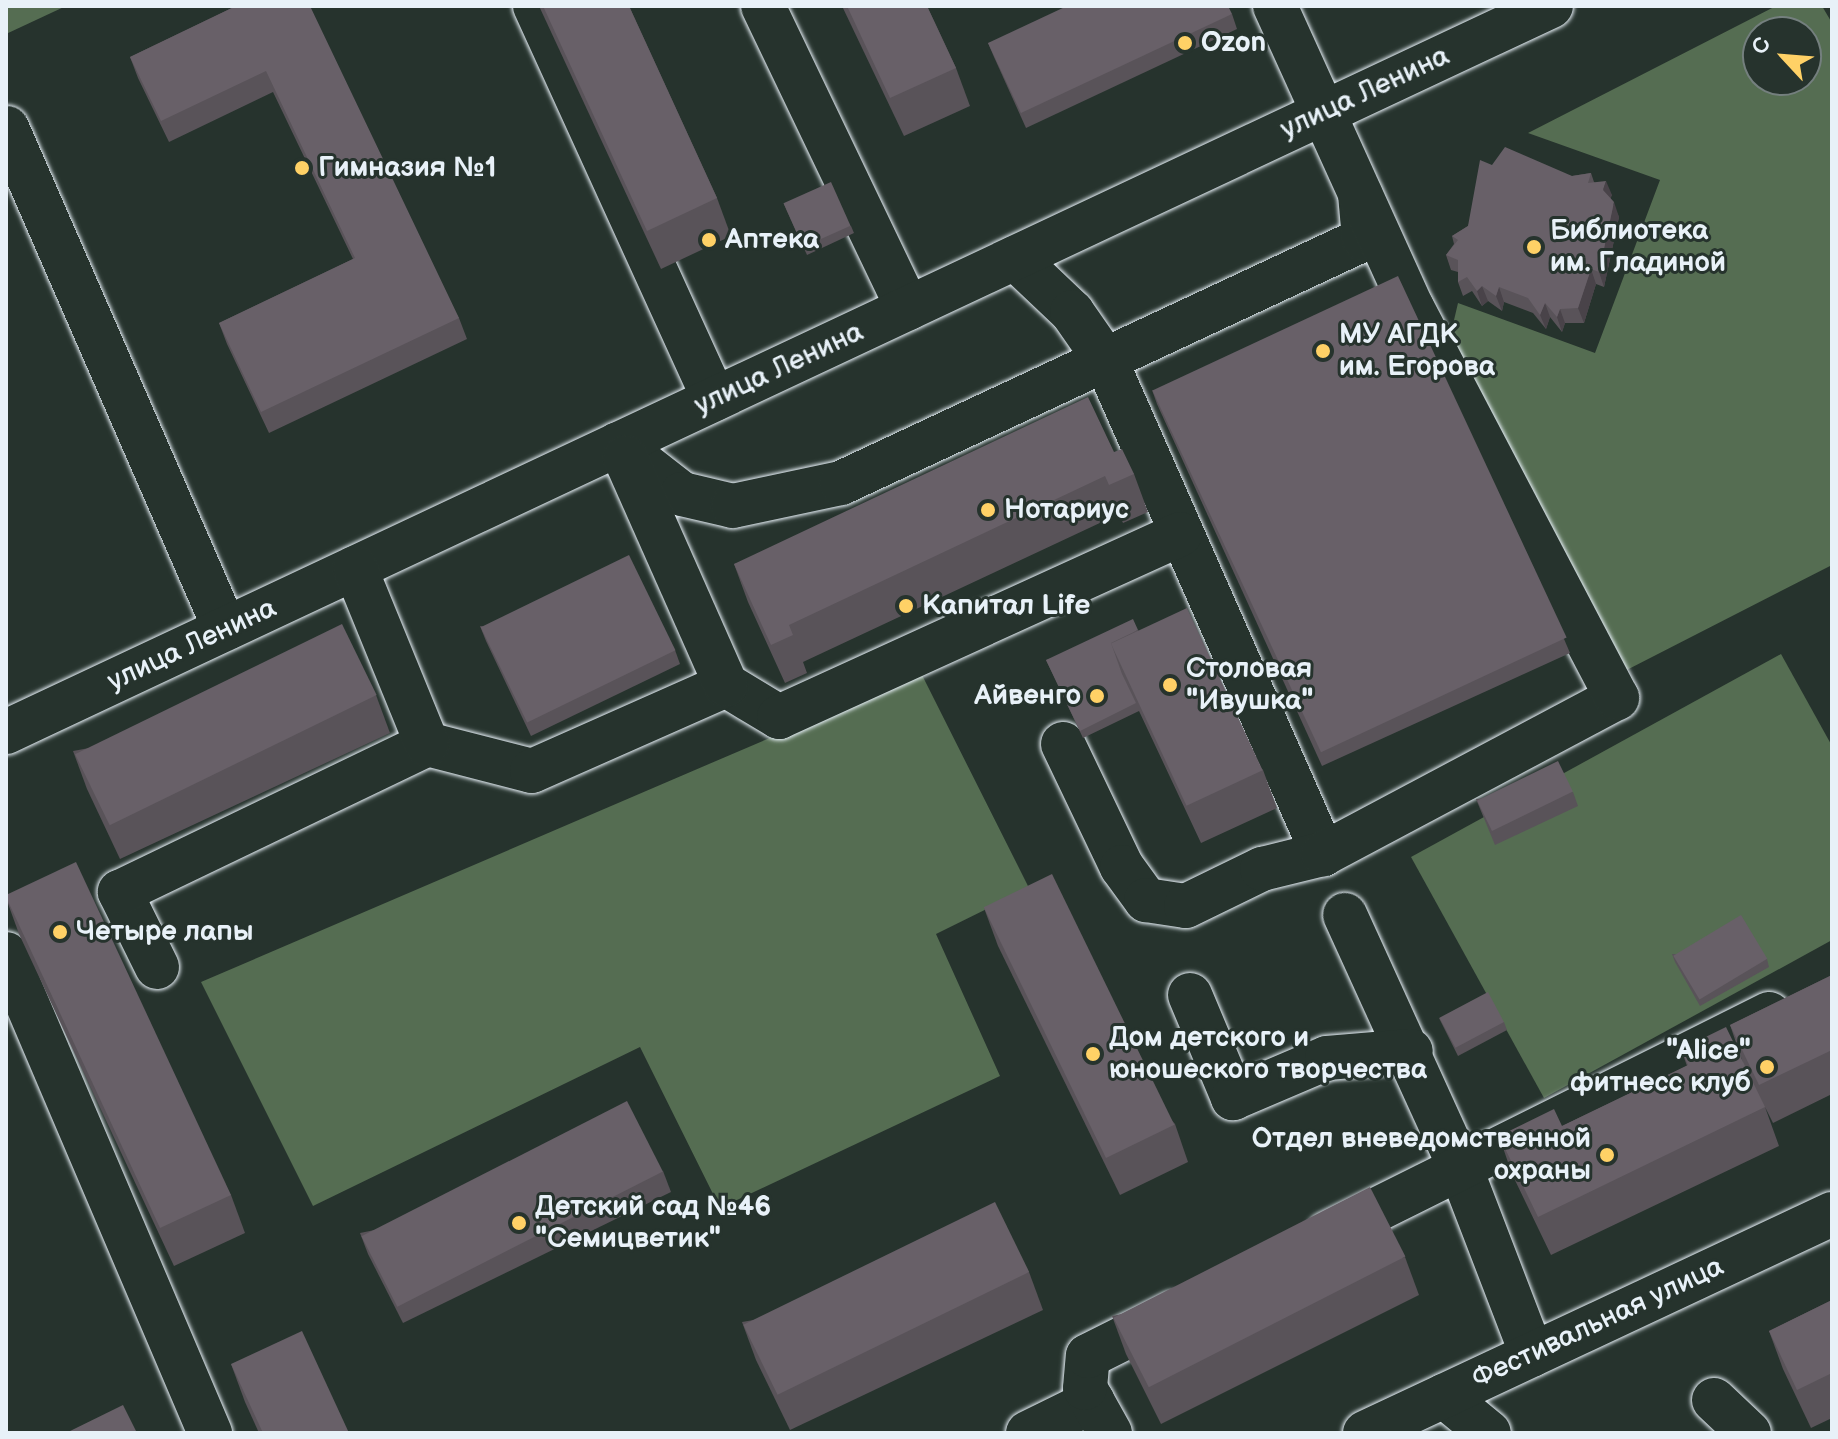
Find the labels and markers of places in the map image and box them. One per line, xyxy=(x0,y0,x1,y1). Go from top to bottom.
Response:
place label: Ozon xyxy=(1201,26,1266,60)
marker: Ozon xyxy=(1176,34,1194,52)
place label: Гимназия №1 xyxy=(318,151,496,185)
marker: Гимназия №1 xyxy=(293,159,311,177)
place label: Библиотека им. Гладиной xyxy=(1550,214,1726,280)
place label: Аптека xyxy=(725,223,819,257)
marker: Аптека xyxy=(700,231,718,249)
marker: Библиотека им. Гладиной xyxy=(1525,238,1543,256)
place label: МУ АГДК им. Егорова xyxy=(1339,318,1495,384)
marker: МУ АГДК им. Егорова xyxy=(1314,342,1332,360)
place label: Нотариус xyxy=(1004,493,1129,527)
marker: Нотариус xyxy=(979,501,997,519)
place label: Капитал Life xyxy=(922,589,1090,623)
marker: Капитал Life xyxy=(897,597,915,615)
place label: Столовая "Ивушка" xyxy=(1186,652,1314,718)
marker: Столовая "Ивушка" xyxy=(1161,676,1179,694)
place label: Айвенго xyxy=(974,679,1081,713)
marker: Айвенго xyxy=(1088,687,1106,705)
place label: Четыре лапы xyxy=(76,915,254,949)
marker: Четыре лапы xyxy=(51,923,69,941)
place label: Дом детского и юношеского творчества xyxy=(1109,1021,1427,1087)
place label: "Alice" фитнесс клуб xyxy=(1570,1034,1751,1100)
marker: Дом детского и юношеского творчества xyxy=(1084,1045,1102,1063)
marker: "Alice" фитнесс клуб xyxy=(1758,1058,1776,1076)
place label: Отдел вневедомственной охраны xyxy=(1252,1122,1591,1188)
marker: Отдел вневедомственной охраны xyxy=(1598,1146,1616,1164)
place label: Детский сад №46 "Семицветик" xyxy=(535,1190,771,1256)
marker: Детский сад №46 "Семицветик" xyxy=(510,1214,528,1232)

